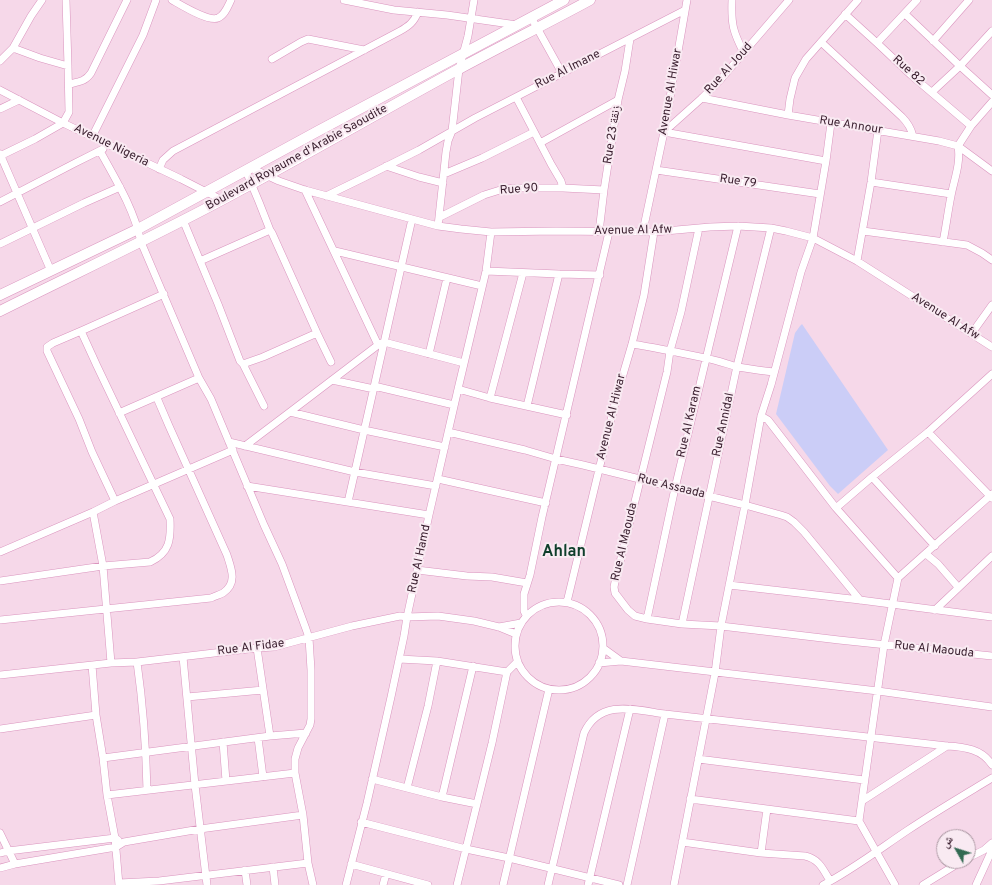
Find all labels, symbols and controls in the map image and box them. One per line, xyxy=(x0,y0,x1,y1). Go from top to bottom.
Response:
street label: Rue Al Joud xyxy=(702,40,756,98)
street label: Rue Al Imane xyxy=(533,47,603,93)
street label: Avenue Al Hiwar xyxy=(656,47,686,137)
street label: Rue 82 xyxy=(889,53,927,89)
street label: Boulevard Royaume d'Arabie Saoudite xyxy=(204,102,390,214)
street label: Rue 23 زنقة xyxy=(601,105,625,165)
street label: Rue Annour xyxy=(818,114,884,138)
street label: Avenue Nigeria xyxy=(71,122,151,170)
street label: Rue 79 xyxy=(719,172,757,192)
street label: Rue 90 xyxy=(499,181,539,199)
street label: Avenue Al Afw xyxy=(594,223,672,239)
street label: Avenue Al Afw xyxy=(908,290,982,344)
street label: Avenue Al Hiwar xyxy=(594,373,630,461)
street label: Rue Al Karam xyxy=(675,385,705,459)
street label: Rue Annidal xyxy=(710,392,738,458)
street label: Rue Assaada xyxy=(636,472,706,502)
street label: Rue Al Maouda xyxy=(609,501,641,583)
street label: Rue Al Hamd xyxy=(406,524,434,594)
district label: Ahlan xyxy=(542,543,586,563)
street label: Rue Al Fidae xyxy=(217,637,285,659)
street label: Rue Al Maouda xyxy=(893,639,975,661)
north arrow xyxy=(936,829,976,869)
text: ش xyxy=(938,833,957,851)

